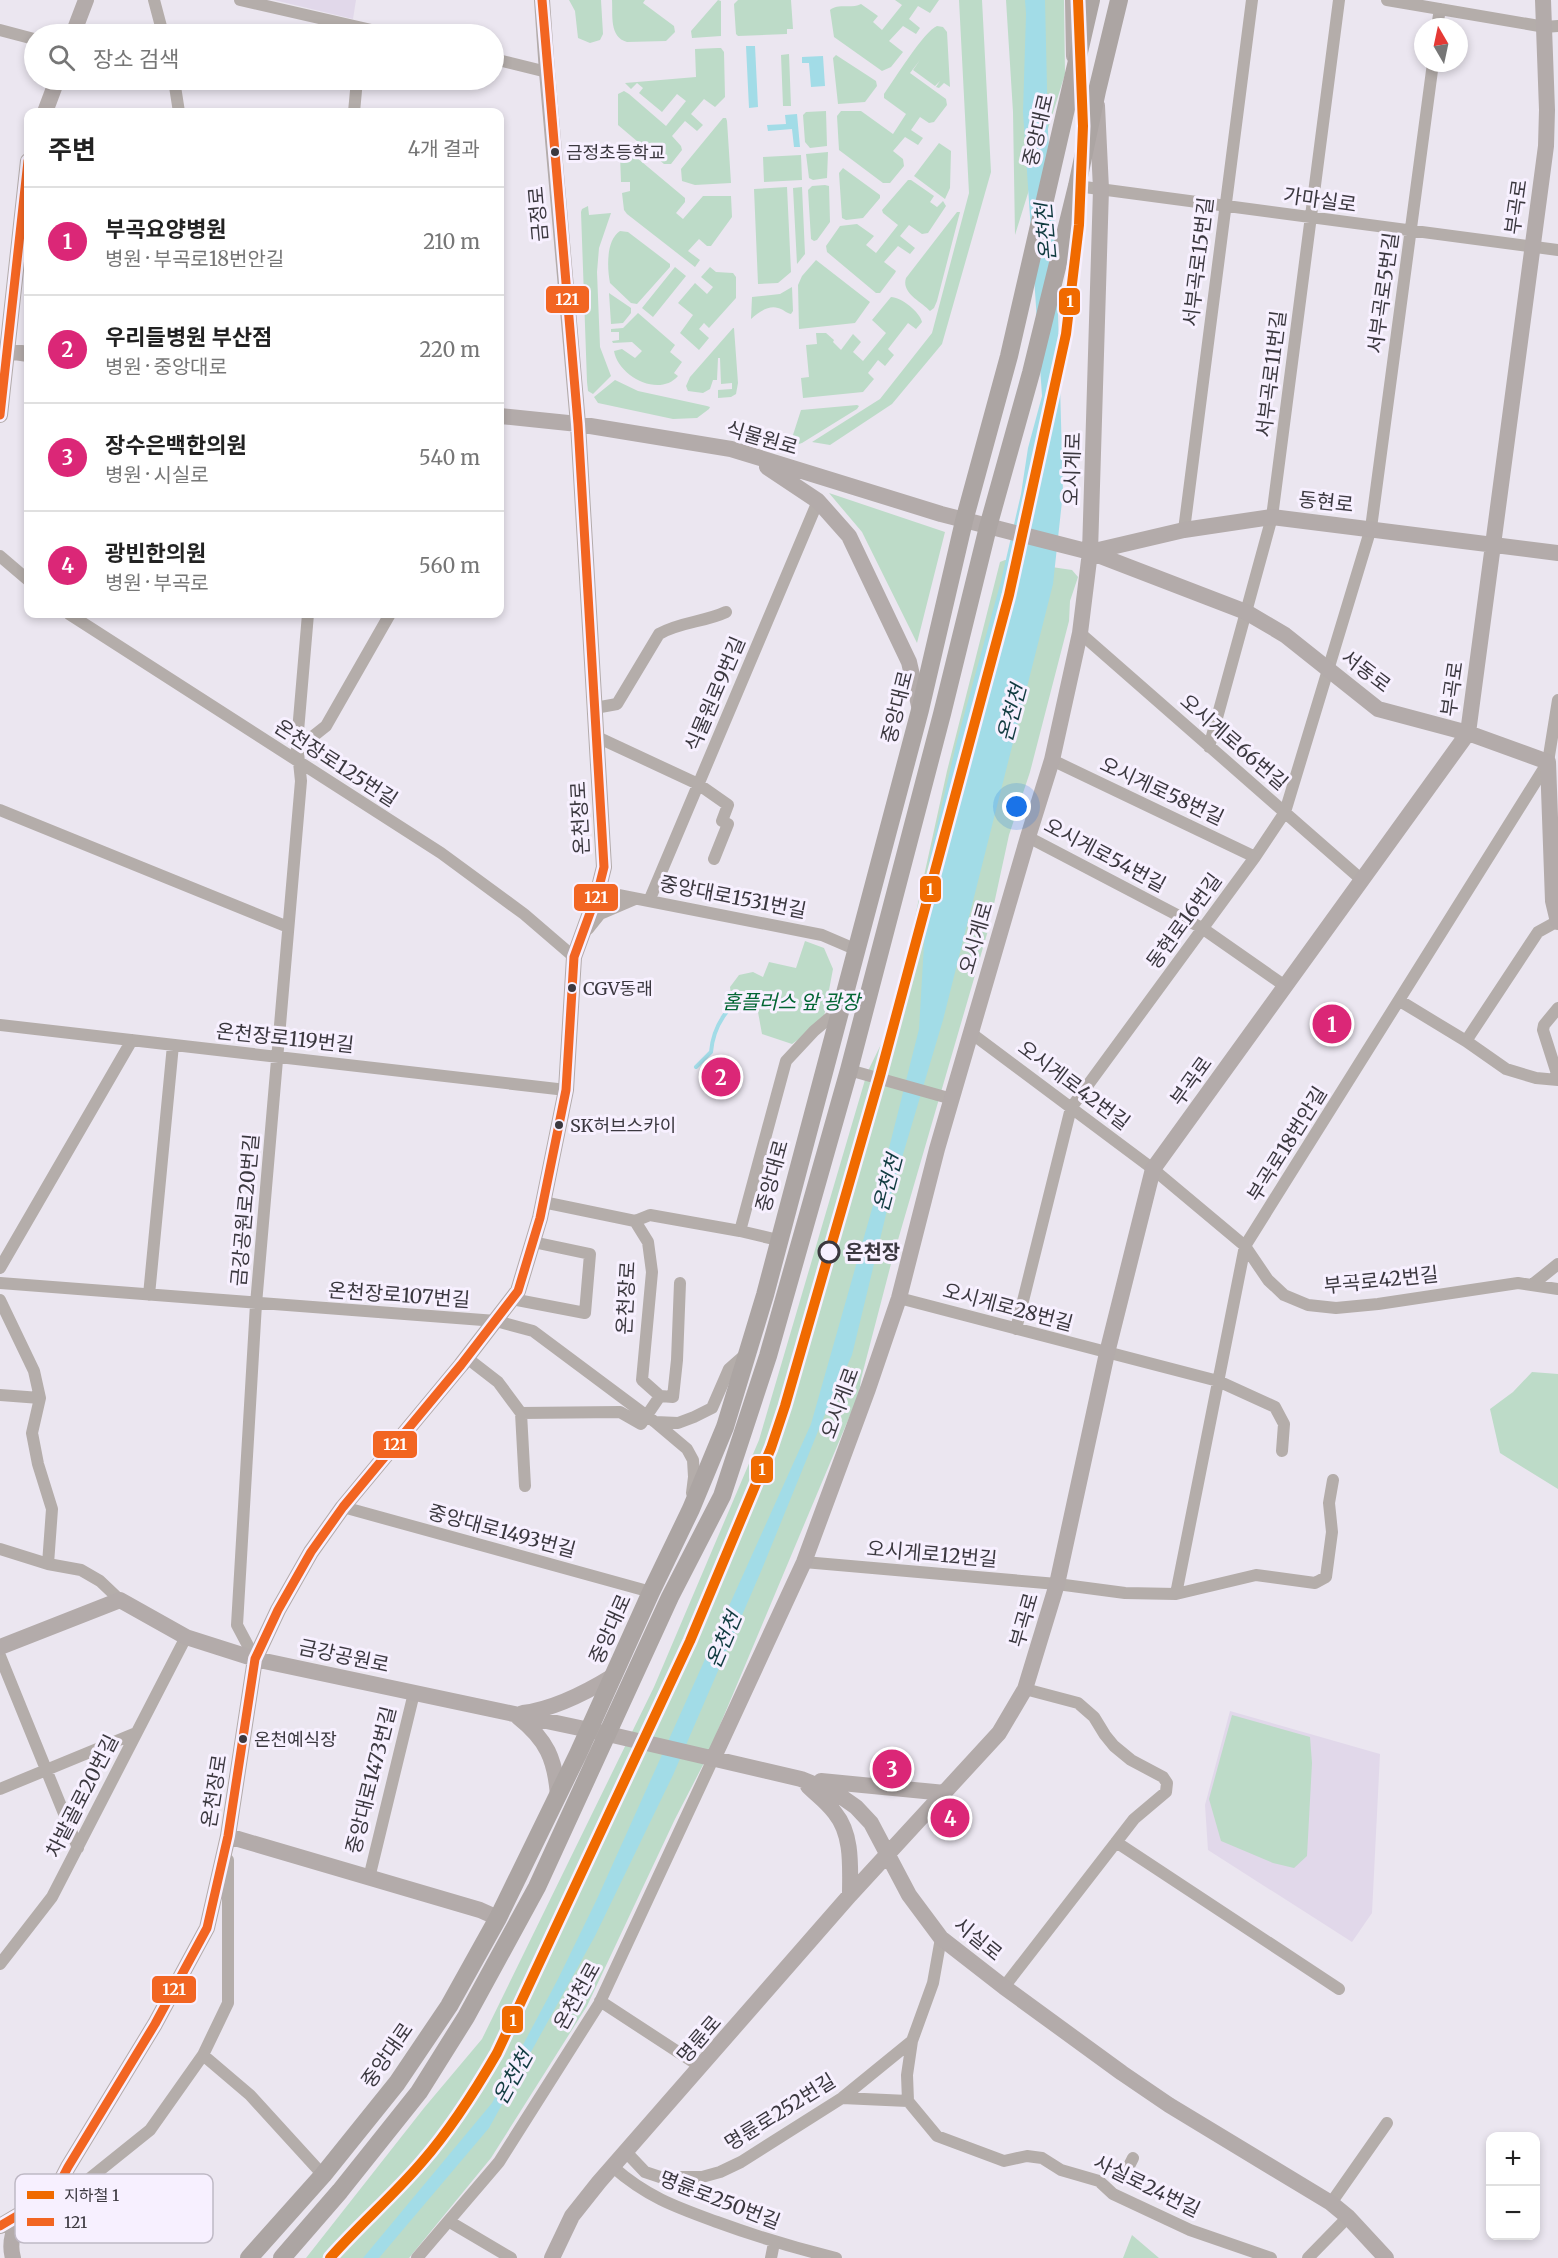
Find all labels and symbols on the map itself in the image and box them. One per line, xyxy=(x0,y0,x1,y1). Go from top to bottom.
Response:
north arrow xyxy=(1414,18,1468,72)
street label: 중앙대로 xyxy=(1017,91,1058,169)
place label: 금정초등학교 xyxy=(566,141,665,164)
marker: 금정초등학교 xyxy=(549,146,561,158)
street label: 부곡로 xyxy=(1499,178,1532,236)
street label: 가마실로 xyxy=(1282,182,1358,217)
street label: 금정로 xyxy=(523,185,552,243)
street label: 서부곡로15번길 xyxy=(1177,196,1218,328)
water label: 온천천 xyxy=(1029,199,1061,262)
street label: 서부곡로5번길 xyxy=(1362,231,1403,355)
line badge: 121 xyxy=(545,285,590,314)
line badge: 1 xyxy=(1058,287,1081,316)
text: 121 xyxy=(555,289,579,309)
text: 1 xyxy=(1066,291,1074,311)
street label: 서부곡로11번길 xyxy=(1250,309,1291,439)
street label: 식물원로 xyxy=(723,415,801,460)
street label: 오시게로 xyxy=(1058,432,1085,506)
street label: 동현로 xyxy=(1297,486,1355,517)
street label: 식물원로9번길 xyxy=(679,633,750,755)
street label: 서동로 xyxy=(1337,644,1396,697)
street label: 부곡로 xyxy=(1435,660,1468,718)
street label: 중앙대로 xyxy=(875,668,918,746)
water label: 온천천 xyxy=(991,679,1033,744)
street label: 오시게로66번길 xyxy=(1175,688,1293,795)
street label: 온천장로125번길 xyxy=(270,713,403,812)
street label: 오시게로58번길 xyxy=(1096,751,1228,830)
street label: 온천장로 xyxy=(565,781,594,855)
your location xyxy=(1002,792,1031,821)
street label: 오시게로54번길 xyxy=(1040,812,1170,897)
street label: 동현로16번길 xyxy=(1140,868,1227,973)
street label: 중앙대로1531번길 xyxy=(657,870,809,923)
line badge: 1 xyxy=(919,875,942,903)
text: 1 xyxy=(926,879,934,899)
line badge: 121 xyxy=(573,883,619,912)
text: 121 xyxy=(584,887,608,907)
street label: 오시게로 xyxy=(953,899,998,977)
place label: CGV동래 xyxy=(583,977,653,1000)
marker: CGV동래 xyxy=(566,982,578,994)
park label: 홈플러스 앞 광장 xyxy=(722,989,862,1014)
pin: 1 xyxy=(1312,1002,1352,1046)
street label: 온천장로119번길 xyxy=(215,1018,355,1057)
street label: 오시게로42번길 xyxy=(1013,1034,1135,1135)
street label: 부곡로 xyxy=(1164,1051,1217,1110)
pin: 2 xyxy=(702,1054,740,1100)
street label: 부곡로18번안길 xyxy=(1241,1082,1332,1206)
place label: SK허브스카이 xyxy=(570,1114,676,1137)
marker: SK허브스카이 xyxy=(553,1119,565,1131)
street label: 금강공원로20번길 xyxy=(225,1133,264,1287)
street label: 중앙대로 xyxy=(750,1137,793,1215)
water label: 온천천 xyxy=(867,1149,909,1214)
place label: 온천장 xyxy=(845,1239,900,1264)
marker: 온천장 xyxy=(818,1241,840,1263)
street label: 온천장로 xyxy=(611,1261,640,1335)
street label: 부곡로42번길 xyxy=(1322,1261,1440,1298)
street label: 온천장로107번길 xyxy=(327,1277,471,1312)
street label: 오시게로28번길 xyxy=(940,1277,1076,1336)
street label: 오시게로 xyxy=(815,1364,864,1442)
line badge: 121 xyxy=(372,1430,418,1459)
text: 121 xyxy=(383,1434,407,1454)
line badge: 1 xyxy=(750,1455,774,1484)
text: 1 xyxy=(758,1459,766,1479)
street label: 중앙대로1493번길 xyxy=(425,1499,579,1562)
street label: 오시게로12번길 xyxy=(866,1535,998,1572)
street label: 중앙대로 xyxy=(583,1590,636,1668)
street label: 부곡로 xyxy=(1004,1590,1043,1650)
water label: 온천천 xyxy=(700,1605,748,1672)
street label: 금강공원로 xyxy=(297,1634,392,1677)
street label: 중앙대로1473번길 xyxy=(340,1704,401,1856)
place label: 온천예식장 xyxy=(254,1728,337,1751)
street label: 차밭골로20번길 xyxy=(40,1730,123,1861)
marker: 온천예식장 xyxy=(237,1733,249,1745)
pin: 3 xyxy=(872,1746,912,1792)
street label: 온천장로 xyxy=(195,1753,232,1829)
pin: 4 xyxy=(930,1796,970,1840)
street label: 시실로 xyxy=(949,1912,1008,1966)
street label: 온천천로 xyxy=(548,1958,605,2034)
line badge: 121 xyxy=(151,1975,197,2004)
text: 121 xyxy=(162,1979,186,1999)
line badge: 1 xyxy=(501,2005,524,2034)
text: 1 xyxy=(509,2010,517,2030)
street label: 명륜로 xyxy=(671,2010,726,2068)
street label: 중앙대로 xyxy=(355,2017,418,2092)
water label: 온천천 xyxy=(487,2043,540,2109)
street label: 명륜로252번길 xyxy=(720,2068,840,2156)
street label: 사실로24번길 xyxy=(1090,2149,1205,2222)
street label: 명륜로250번길 xyxy=(656,2165,784,2234)
legend xyxy=(15,2174,213,2243)
text: 지하철 1 xyxy=(64,2185,119,2205)
text: 121 xyxy=(64,2212,87,2232)

